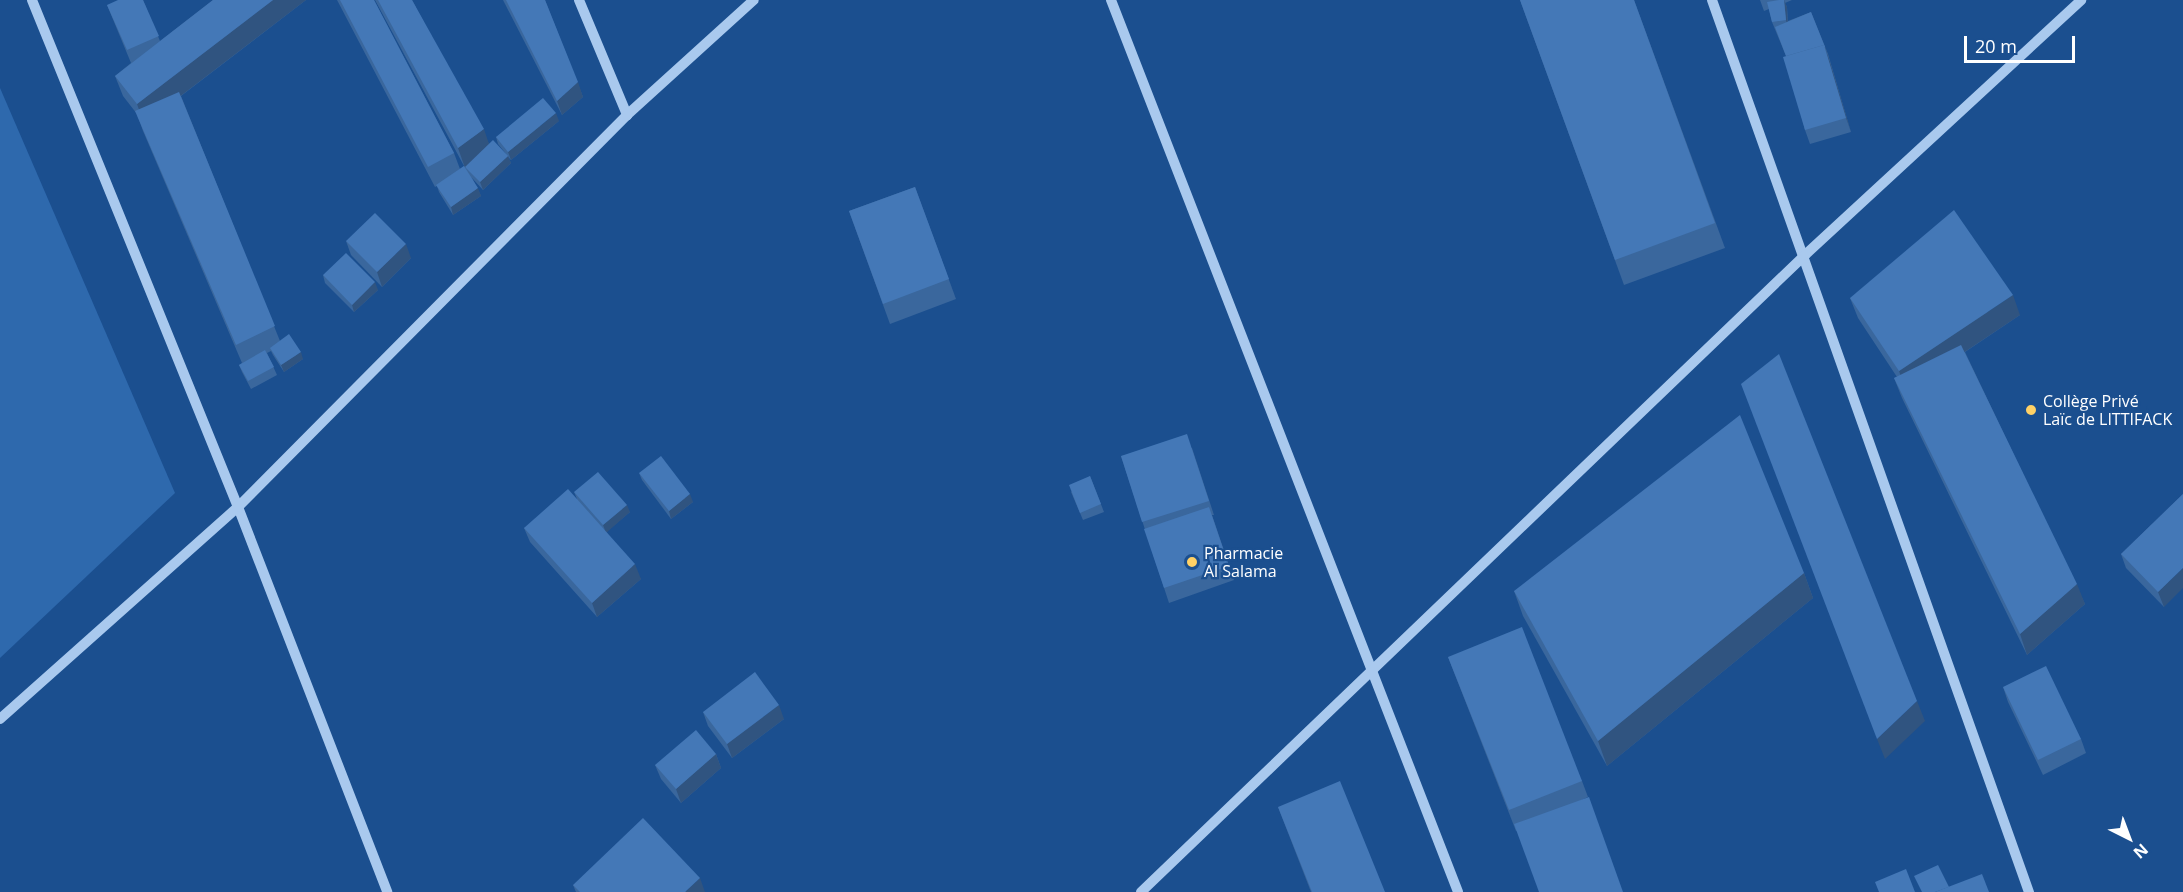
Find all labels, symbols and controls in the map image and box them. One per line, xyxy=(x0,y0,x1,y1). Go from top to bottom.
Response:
scale bar xyxy=(1967,24,2078,62)
text: 20 m xyxy=(1975,34,2017,58)
place label: Collège Privé Laïc de LITTIFACK xyxy=(2043,391,2172,429)
marker: Collège Privé Laïc de LITTIFACK xyxy=(2024,403,2038,417)
place label: Pharmacie Al Salama xyxy=(1204,543,1283,581)
marker: Pharmacie Al Salama xyxy=(1185,555,1199,569)
north arrow xyxy=(2099,808,2159,868)
text: N xyxy=(2129,839,2153,864)

